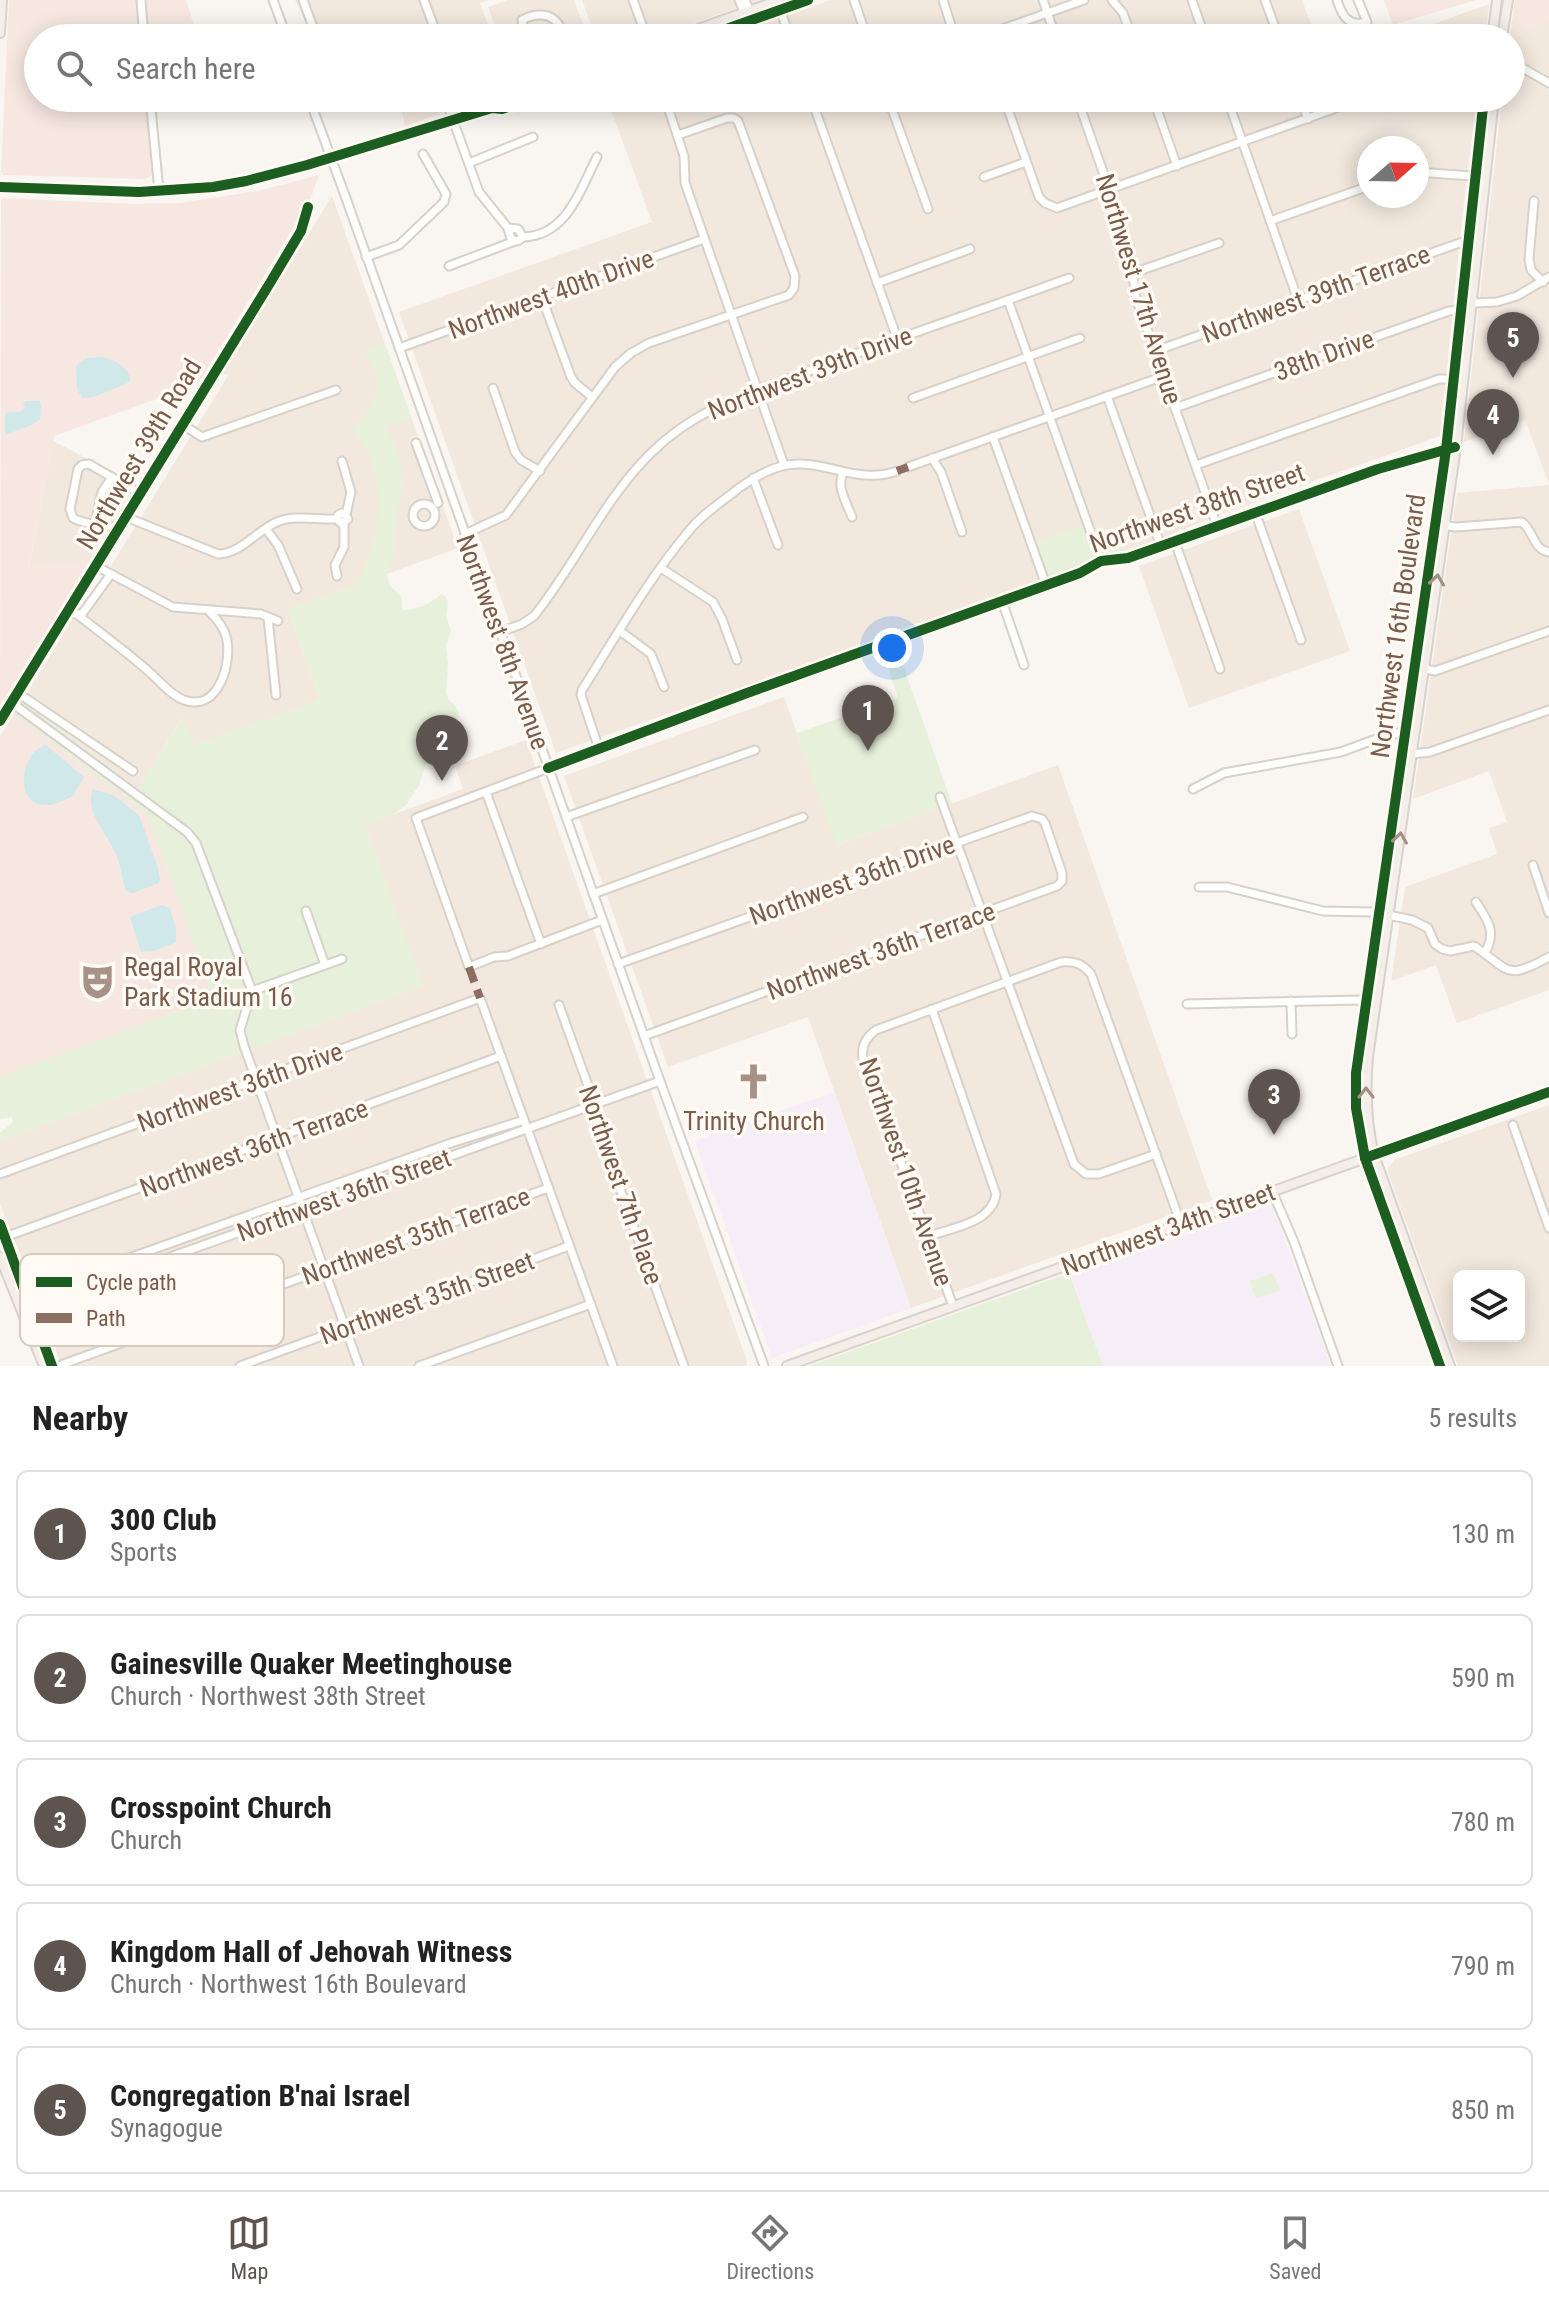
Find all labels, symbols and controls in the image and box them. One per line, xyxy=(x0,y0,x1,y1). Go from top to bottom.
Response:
search box xyxy=(24,24,1525,112)
icon: search xyxy=(52,46,96,90)
text: Search here xyxy=(116,51,256,86)
north arrow xyxy=(1357,136,1429,208)
street label: Northwest 17th Avenue xyxy=(1090,170,1188,408)
street label: Northwest 39th Terrace xyxy=(1198,239,1434,349)
street label: Northwest 40th Drive xyxy=(444,243,658,345)
pin: 5 xyxy=(1487,312,1539,378)
street label: Northwest 39th Drive xyxy=(704,320,916,426)
street label: 38th Drive xyxy=(1270,323,1378,387)
street label: Northwest 39th Road xyxy=(70,353,208,555)
pin: 4 xyxy=(1467,389,1519,455)
street label: Northwest 38th Street xyxy=(1086,457,1308,559)
street label: Northwest 16th Boulevard xyxy=(1365,492,1431,760)
street label: Northwest 8th Avenue xyxy=(450,530,556,754)
one-way arrow xyxy=(1428,574,1445,587)
your location xyxy=(872,628,912,668)
pin: 1 xyxy=(842,685,894,751)
pin: 2 xyxy=(416,715,468,781)
street label: Northwest 36th Drive xyxy=(745,829,959,931)
one-way arrow xyxy=(1391,831,1408,845)
street label: Northwest 36th Terrace xyxy=(763,896,999,1006)
place label: Regal Royal Park Stadium 16 xyxy=(124,952,293,1012)
theatre icon: Regal Royal Park Stadium 16 xyxy=(79,963,117,1001)
street label: Northwest 36th Drive xyxy=(133,1036,347,1138)
street label: Northwest 10th Avenue xyxy=(853,1054,959,1290)
church icon: Trinity Church xyxy=(735,1063,773,1101)
pin: 3 xyxy=(1248,1069,1300,1135)
street label: Northwest 7th Place xyxy=(573,1081,669,1289)
one-way arrow xyxy=(1357,1086,1375,1099)
street label: Northwest 36th Terrace xyxy=(136,1093,372,1203)
place label: Trinity Church xyxy=(683,1106,825,1136)
street label: Northwest 36th Street xyxy=(233,1142,455,1248)
street label: Northwest 34th Street xyxy=(1057,1176,1279,1282)
street label: Northwest 35th Terrace xyxy=(298,1181,534,1291)
street label: Northwest 35th Street xyxy=(316,1245,538,1351)
legend xyxy=(20,1254,284,1346)
text: Cycle path xyxy=(86,1270,177,1295)
map controls xyxy=(1453,1270,1525,1342)
button: layers xyxy=(1453,1270,1525,1342)
text: Path xyxy=(86,1306,126,1331)
text: Nearby xyxy=(32,1398,128,1438)
text: 5 results xyxy=(1428,1403,1517,1433)
text: 300 Club xyxy=(110,1502,217,1537)
text: 1 xyxy=(53,1519,67,1549)
text: 130 m xyxy=(1451,1519,1515,1549)
text: Sports xyxy=(110,1537,177,1567)
text: Gainesville Quaker Meetinghouse xyxy=(110,1646,512,1681)
text: 2 xyxy=(53,1663,67,1693)
text: 590 m xyxy=(1451,1663,1515,1693)
text: Church · Northwest 38th Street xyxy=(110,1681,426,1711)
text: Crosspoint Church xyxy=(110,1790,332,1825)
text: 3 xyxy=(53,1807,67,1837)
text: 780 m xyxy=(1451,1807,1515,1837)
text: Church xyxy=(110,1825,182,1855)
text: Kingdom Hall of Jehovah Witness xyxy=(110,1934,512,1969)
text: 4 xyxy=(53,1951,67,1981)
text: 790 m xyxy=(1451,1951,1515,1981)
text: Church · Northwest 16th Boulevard xyxy=(110,1969,467,1999)
text: Congregation B'nai Israel xyxy=(110,2078,411,2113)
text: 5 xyxy=(53,2095,67,2125)
text: 850 m xyxy=(1451,2095,1515,2125)
text: Synagogue xyxy=(110,2113,223,2143)
tab: Map xyxy=(227,2211,271,2284)
tab: Directions xyxy=(726,2211,814,2284)
tab: Saved xyxy=(1269,2211,1322,2284)

